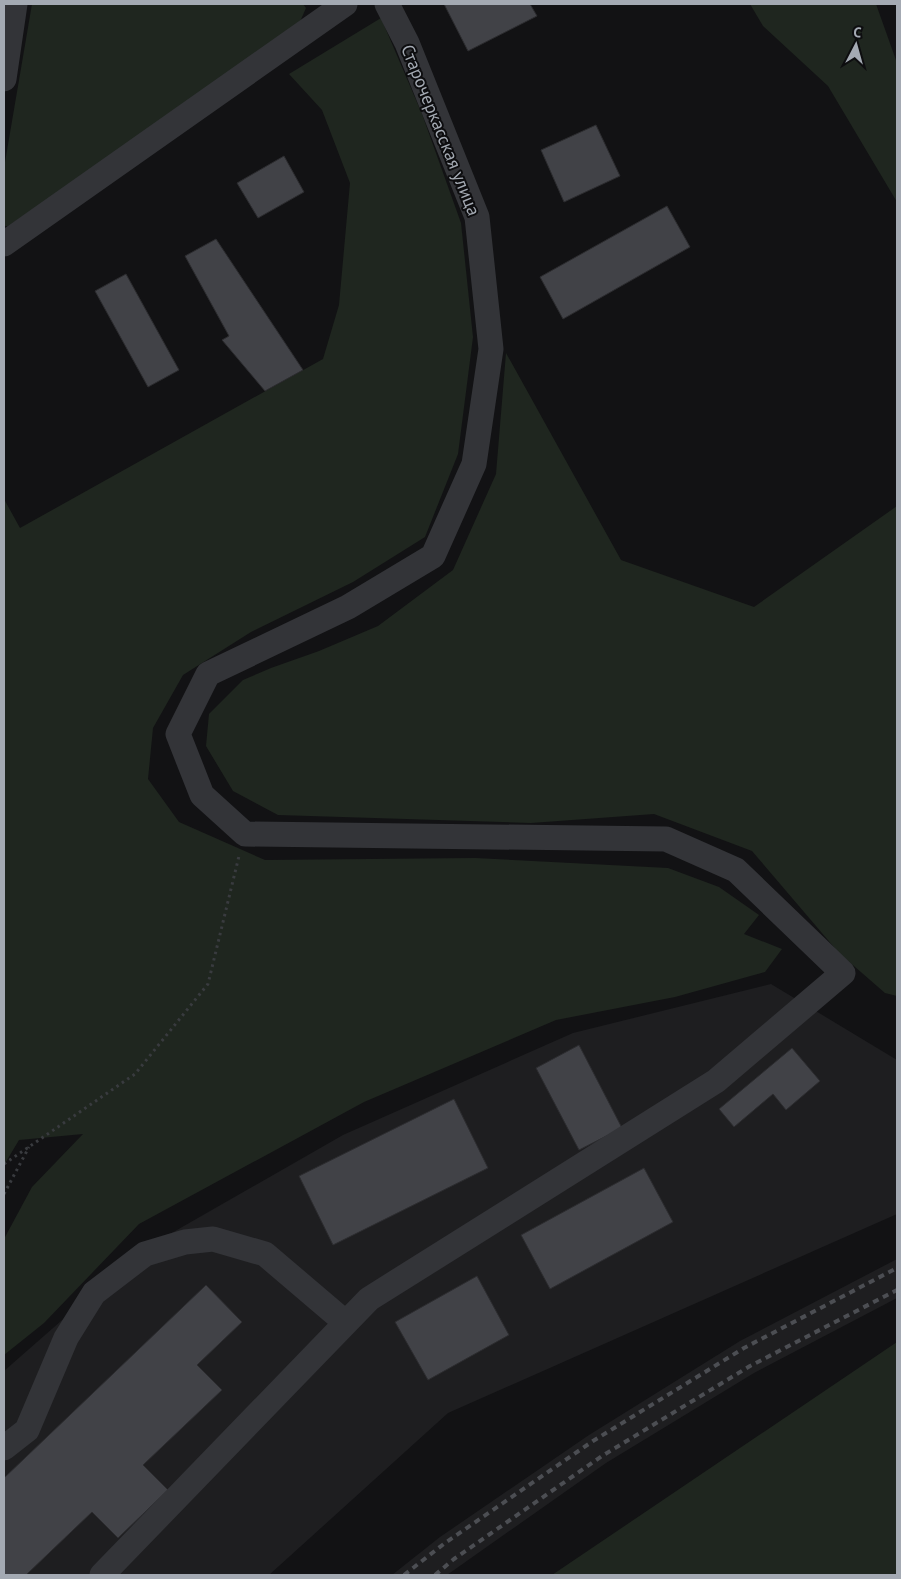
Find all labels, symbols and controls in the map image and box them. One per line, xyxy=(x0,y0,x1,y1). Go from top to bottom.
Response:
north arrow xyxy=(831,20,881,70)
text: С xyxy=(853,23,862,41)
street label: Старочеркасская улица xyxy=(396,41,486,219)

